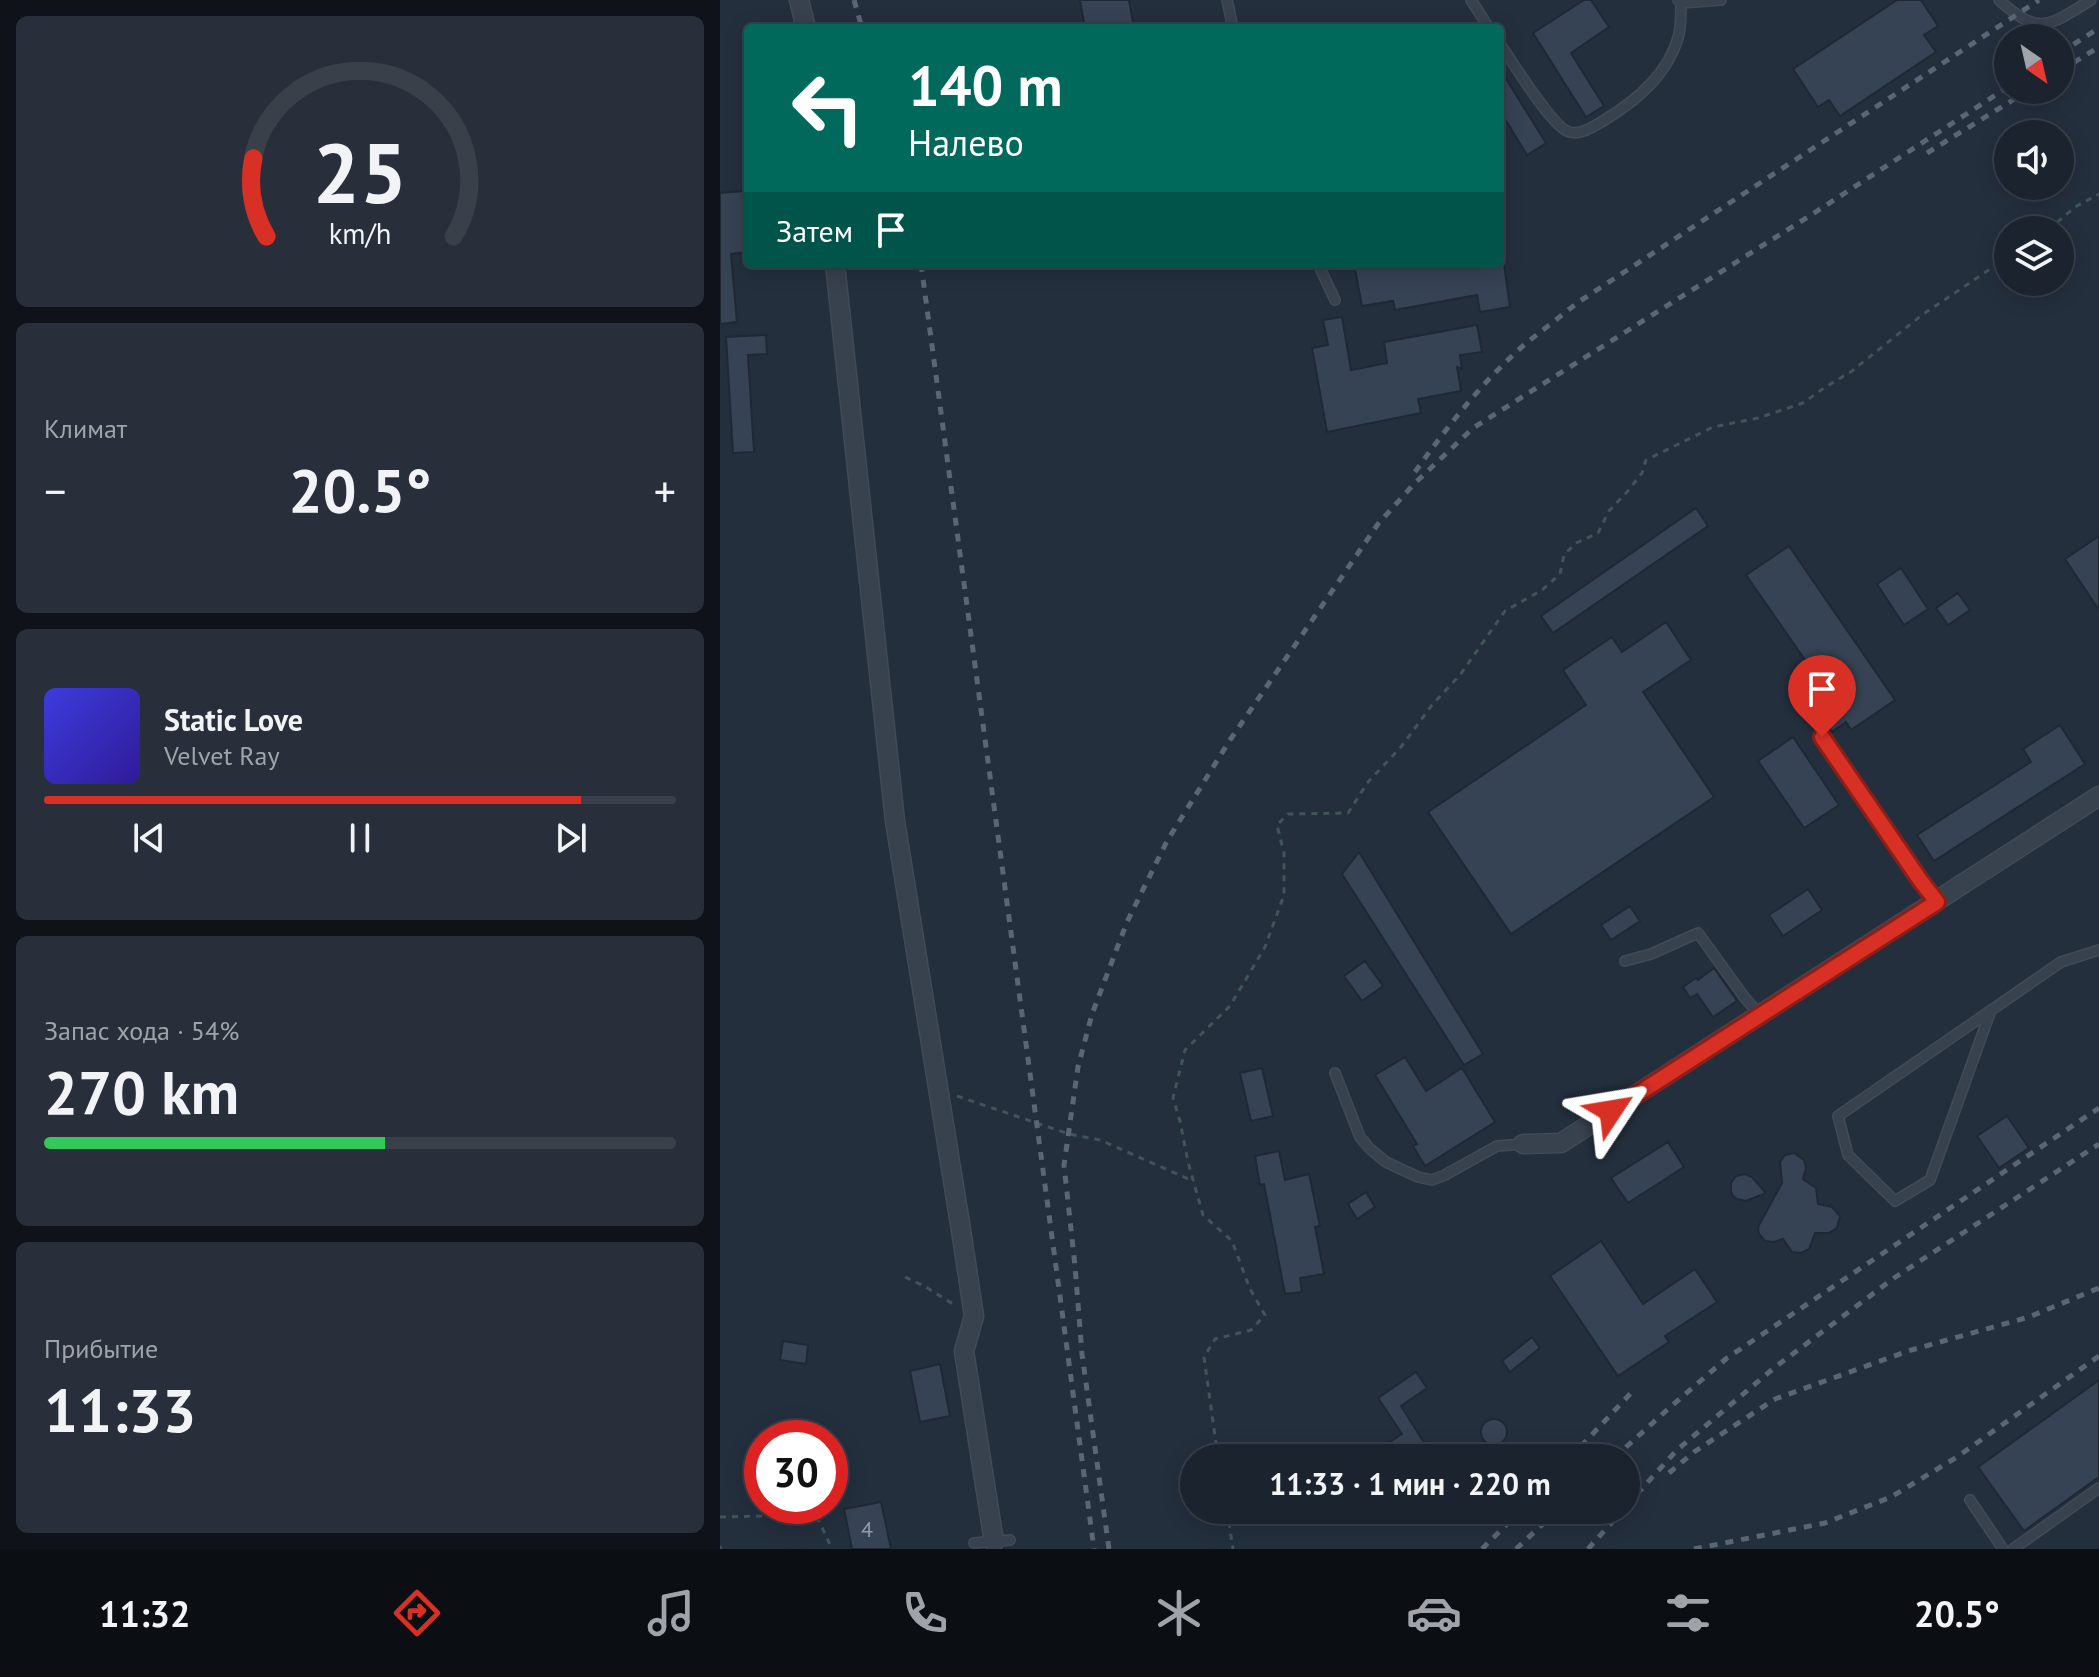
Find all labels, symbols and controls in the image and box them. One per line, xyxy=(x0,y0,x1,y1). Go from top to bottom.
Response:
north arrow xyxy=(1994,24,2074,104)
map controls xyxy=(1994,24,2074,296)
text: 140 m xyxy=(908,49,1063,121)
icon: left xyxy=(776,56,880,160)
text: 25 xyxy=(313,118,407,226)
text: Налево xyxy=(908,119,1024,166)
button: sound xyxy=(1994,120,2074,200)
icon: arrive xyxy=(869,208,913,252)
text: Затем xyxy=(776,211,853,250)
text: km/h xyxy=(329,215,391,252)
button: layers xyxy=(1994,216,2074,296)
text: Климат xyxy=(44,412,127,445)
text: 20.5° xyxy=(288,451,432,529)
text: − xyxy=(44,462,66,519)
text: + xyxy=(654,462,676,519)
pin xyxy=(1788,655,1856,737)
icon: arrive xyxy=(1800,667,1844,711)
text: Static Love xyxy=(164,700,303,739)
text: Velvet Ray xyxy=(164,739,280,772)
icon: previous xyxy=(127,816,171,860)
icon: pause xyxy=(338,816,382,860)
icon: next xyxy=(549,816,593,860)
text: Запас хода · 54% xyxy=(44,1014,239,1047)
text: 270 km xyxy=(44,1053,239,1131)
position arrow xyxy=(1569,1069,1653,1153)
text: Прибытие xyxy=(44,1332,158,1365)
text: 11:33 xyxy=(44,1371,196,1449)
speed limit sign: 30 xyxy=(744,1420,848,1524)
text: 11:33 · 1 мин · 220 m xyxy=(1269,1464,1551,1503)
house number: 4 xyxy=(861,1515,873,1543)
icon: directions xyxy=(389,1585,445,1641)
icon: music xyxy=(643,1585,699,1641)
icon: phone xyxy=(897,1585,953,1641)
icon: climate xyxy=(1151,1585,1207,1641)
icon: car xyxy=(1406,1585,1462,1641)
icon: filters xyxy=(1660,1585,1716,1641)
text: 11:32 xyxy=(99,1590,190,1637)
text: 20.5° xyxy=(1914,1590,2000,1637)

